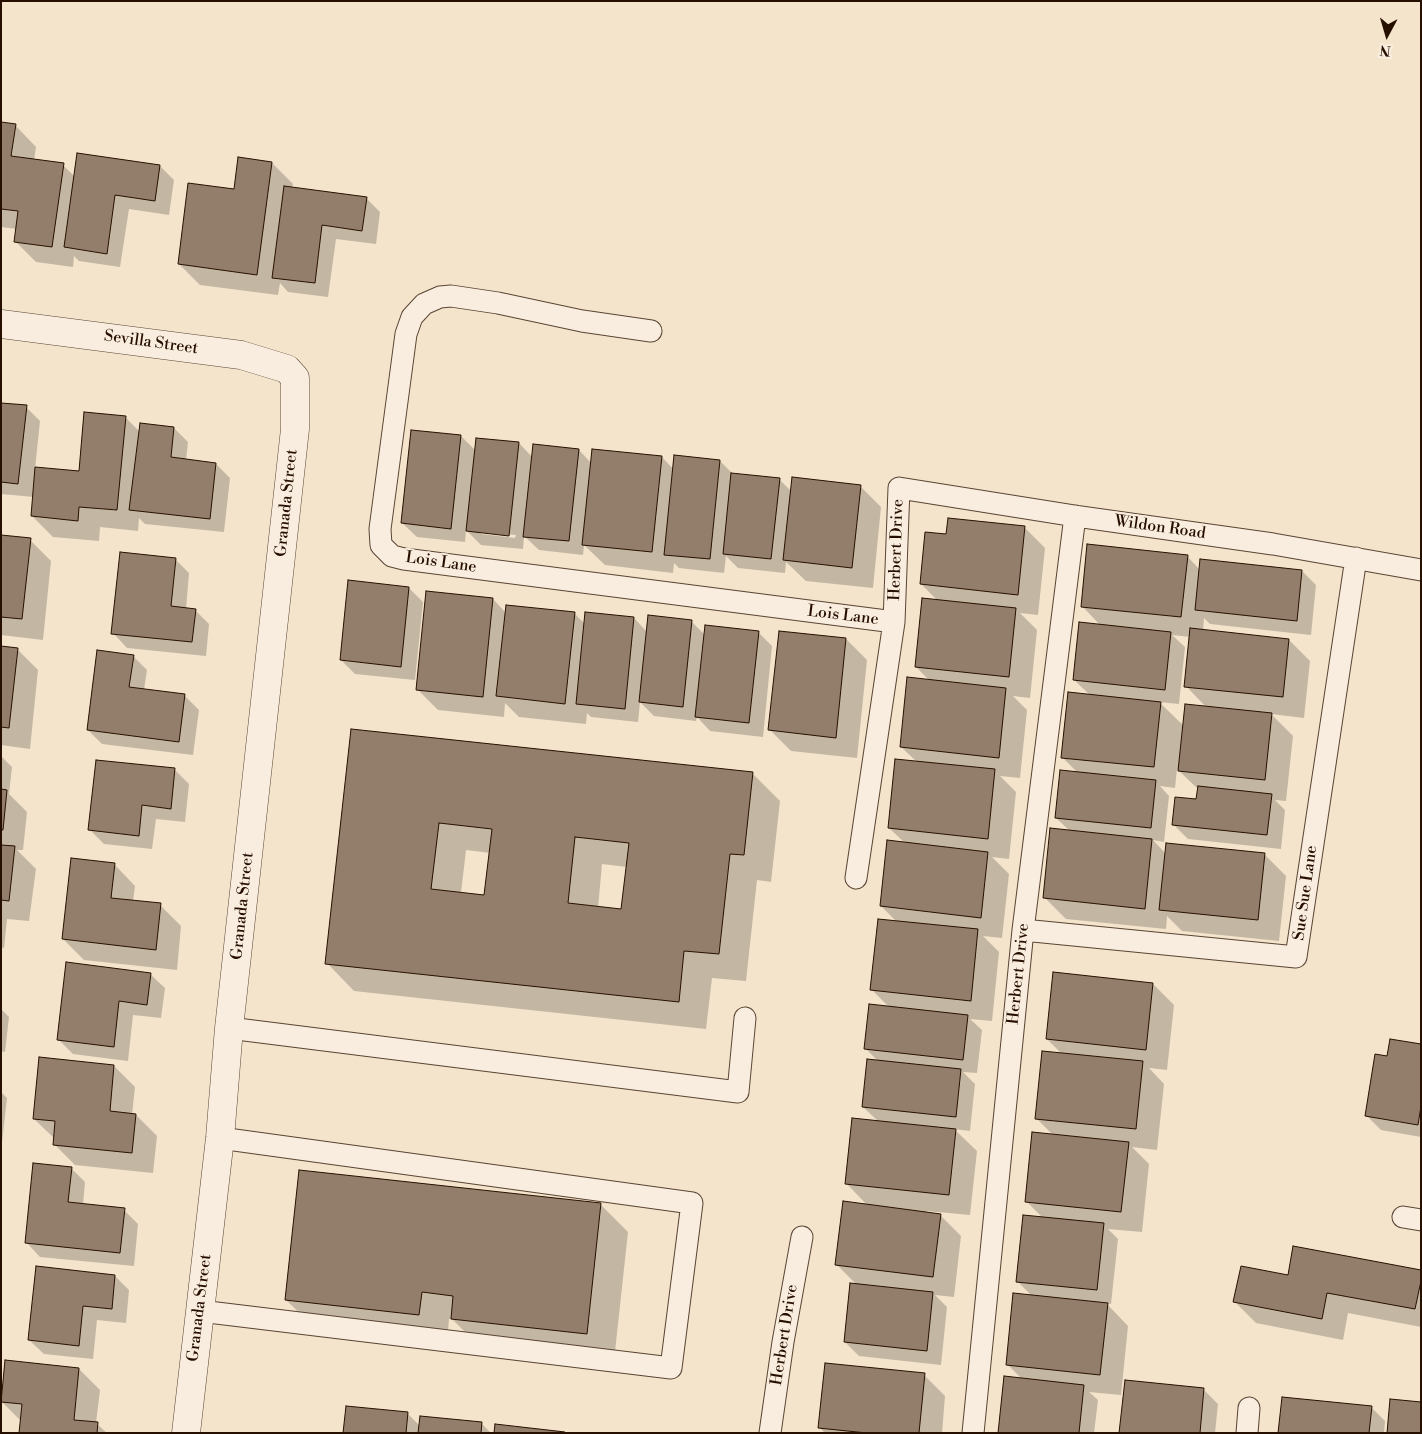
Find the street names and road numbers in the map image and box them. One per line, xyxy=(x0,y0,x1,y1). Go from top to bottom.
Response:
street label: Sevilla Street xyxy=(103,327,199,359)
street label: Granada Street xyxy=(272,448,302,558)
street label: Herbert Drive xyxy=(886,499,908,601)
street label: Wildon Road xyxy=(1113,512,1207,544)
street label: Lois Lane xyxy=(404,549,478,577)
street label: Lois Lane xyxy=(806,602,880,630)
street label: Sue Sue Lane xyxy=(1290,844,1322,942)
street label: Granada Street xyxy=(228,851,258,961)
street label: Herbert Drive xyxy=(1004,922,1034,1026)
street label: Granada Street xyxy=(184,1253,216,1363)
street label: Herbert Drive xyxy=(768,1283,802,1387)

